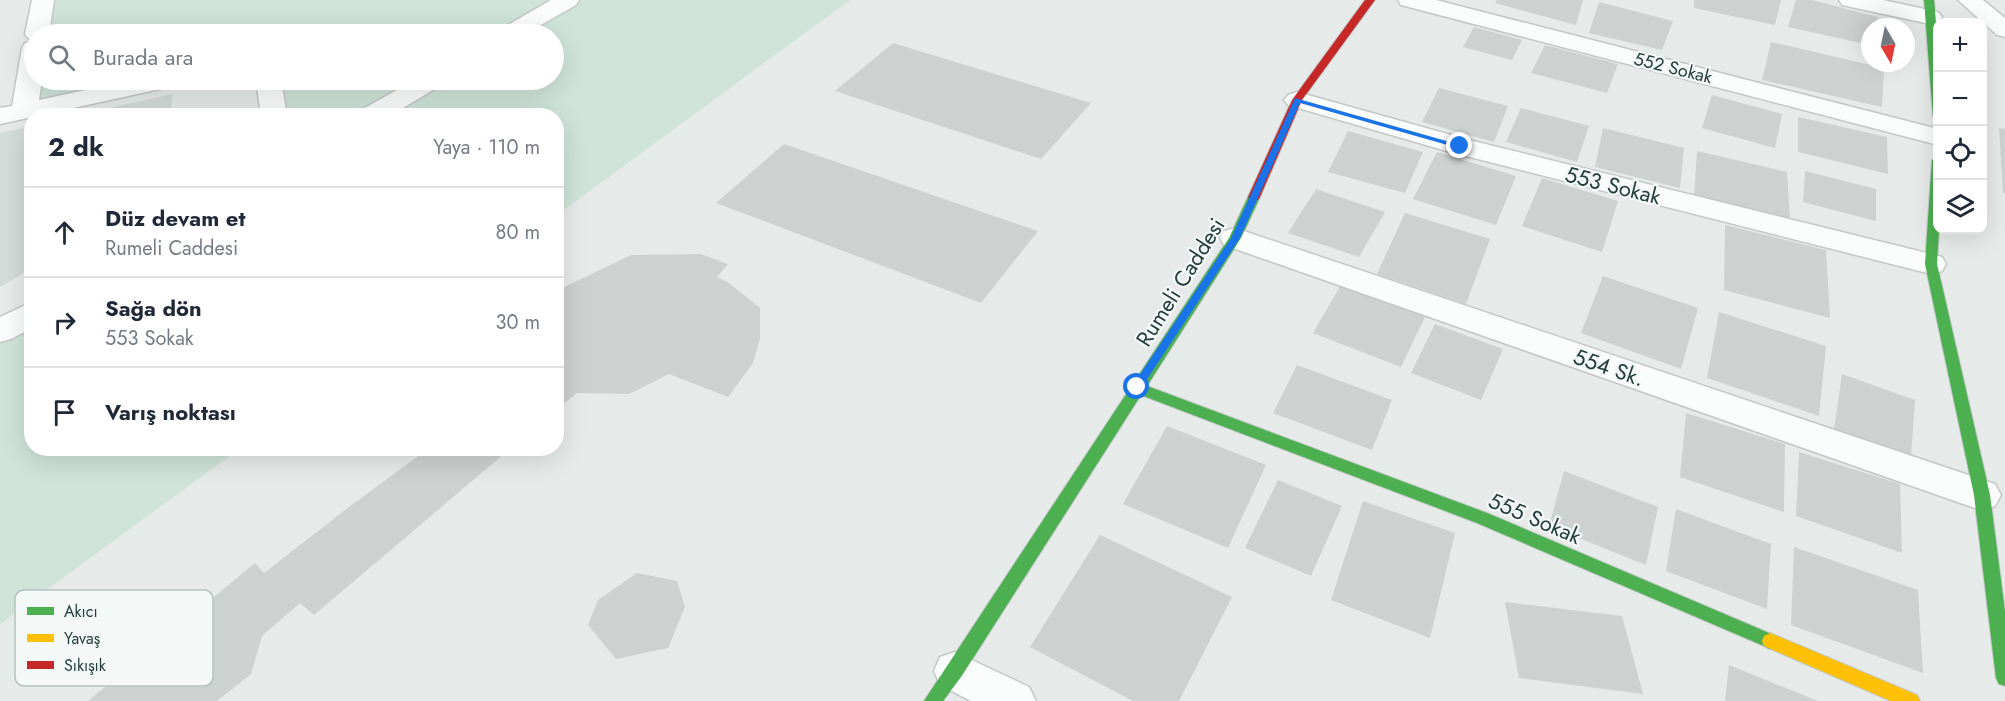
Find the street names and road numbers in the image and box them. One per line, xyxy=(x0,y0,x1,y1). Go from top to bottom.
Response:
street label: 552 Sokak xyxy=(1631,46,1715,90)
street label: 553 Sokak xyxy=(1562,158,1664,212)
street label: Rumeli Caddesi xyxy=(1128,211,1232,353)
street label: 554 Sk. xyxy=(1569,340,1649,394)
street label: 555 Sokak xyxy=(1484,484,1587,552)

